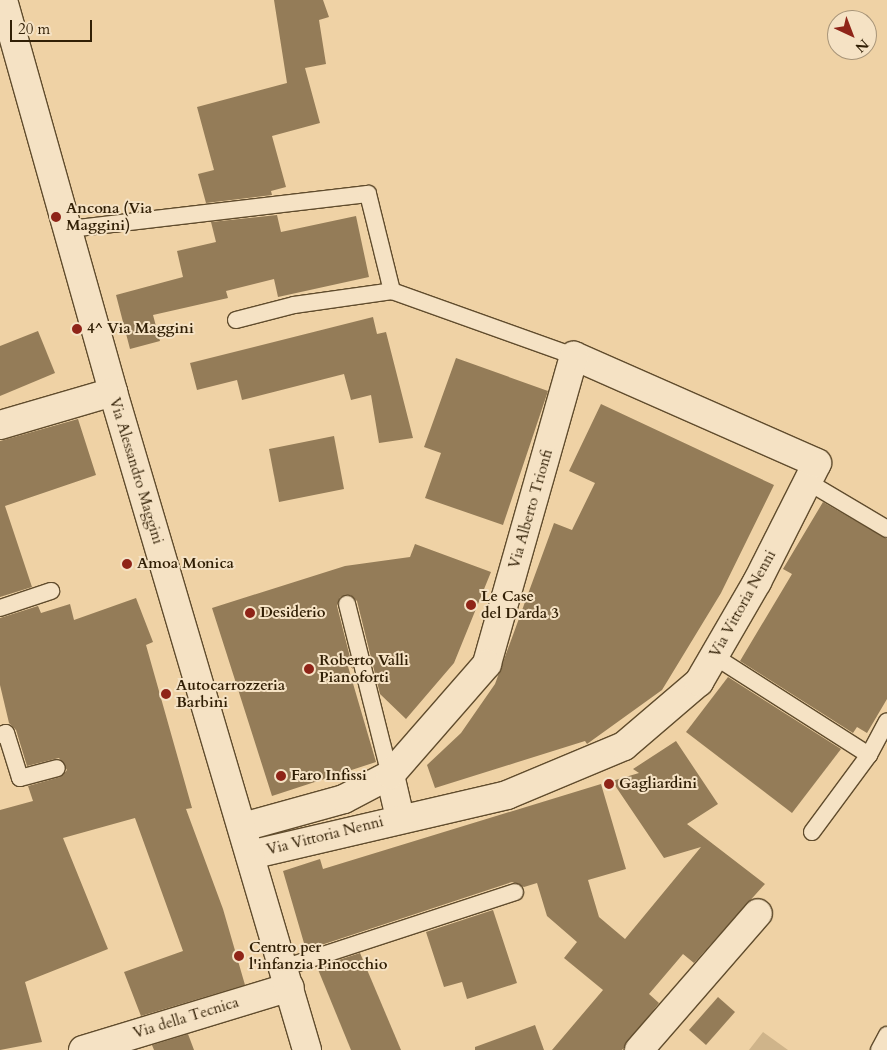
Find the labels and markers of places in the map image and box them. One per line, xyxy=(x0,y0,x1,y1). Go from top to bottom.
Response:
place label: Ancona (Via Maggini) xyxy=(66,199,152,234)
marker: Ancona (Via Maggini) xyxy=(50,211,62,223)
place label: 4^ Via Maggini xyxy=(87,320,194,338)
marker: 4^ Via Maggini xyxy=(71,323,83,335)
place label: Amoa Monica xyxy=(137,555,234,573)
marker: Amoa Monica xyxy=(121,558,133,570)
place label: Le Case del Darda 3 xyxy=(481,587,559,622)
marker: Le Case del Darda 3 xyxy=(465,599,477,611)
place label: Desiderio xyxy=(260,604,326,622)
marker: Desiderio xyxy=(244,607,256,619)
place label: Roberto Valli Pianoforti xyxy=(319,651,409,686)
marker: Roberto Valli Pianoforti xyxy=(303,663,315,675)
place label: Autocarrozzeria Barbini xyxy=(176,676,285,711)
marker: Autocarrozzeria Barbini xyxy=(160,688,172,700)
place label: Faro Infissi xyxy=(291,767,367,785)
marker: Faro Infissi xyxy=(275,770,287,782)
place label: Gagliardini xyxy=(619,775,697,793)
marker: Gagliardini xyxy=(603,778,615,790)
place label: Centro per l'infanzia Pinocchio xyxy=(249,938,388,973)
marker: Centro per l'infanzia Pinocchio xyxy=(233,950,245,962)

